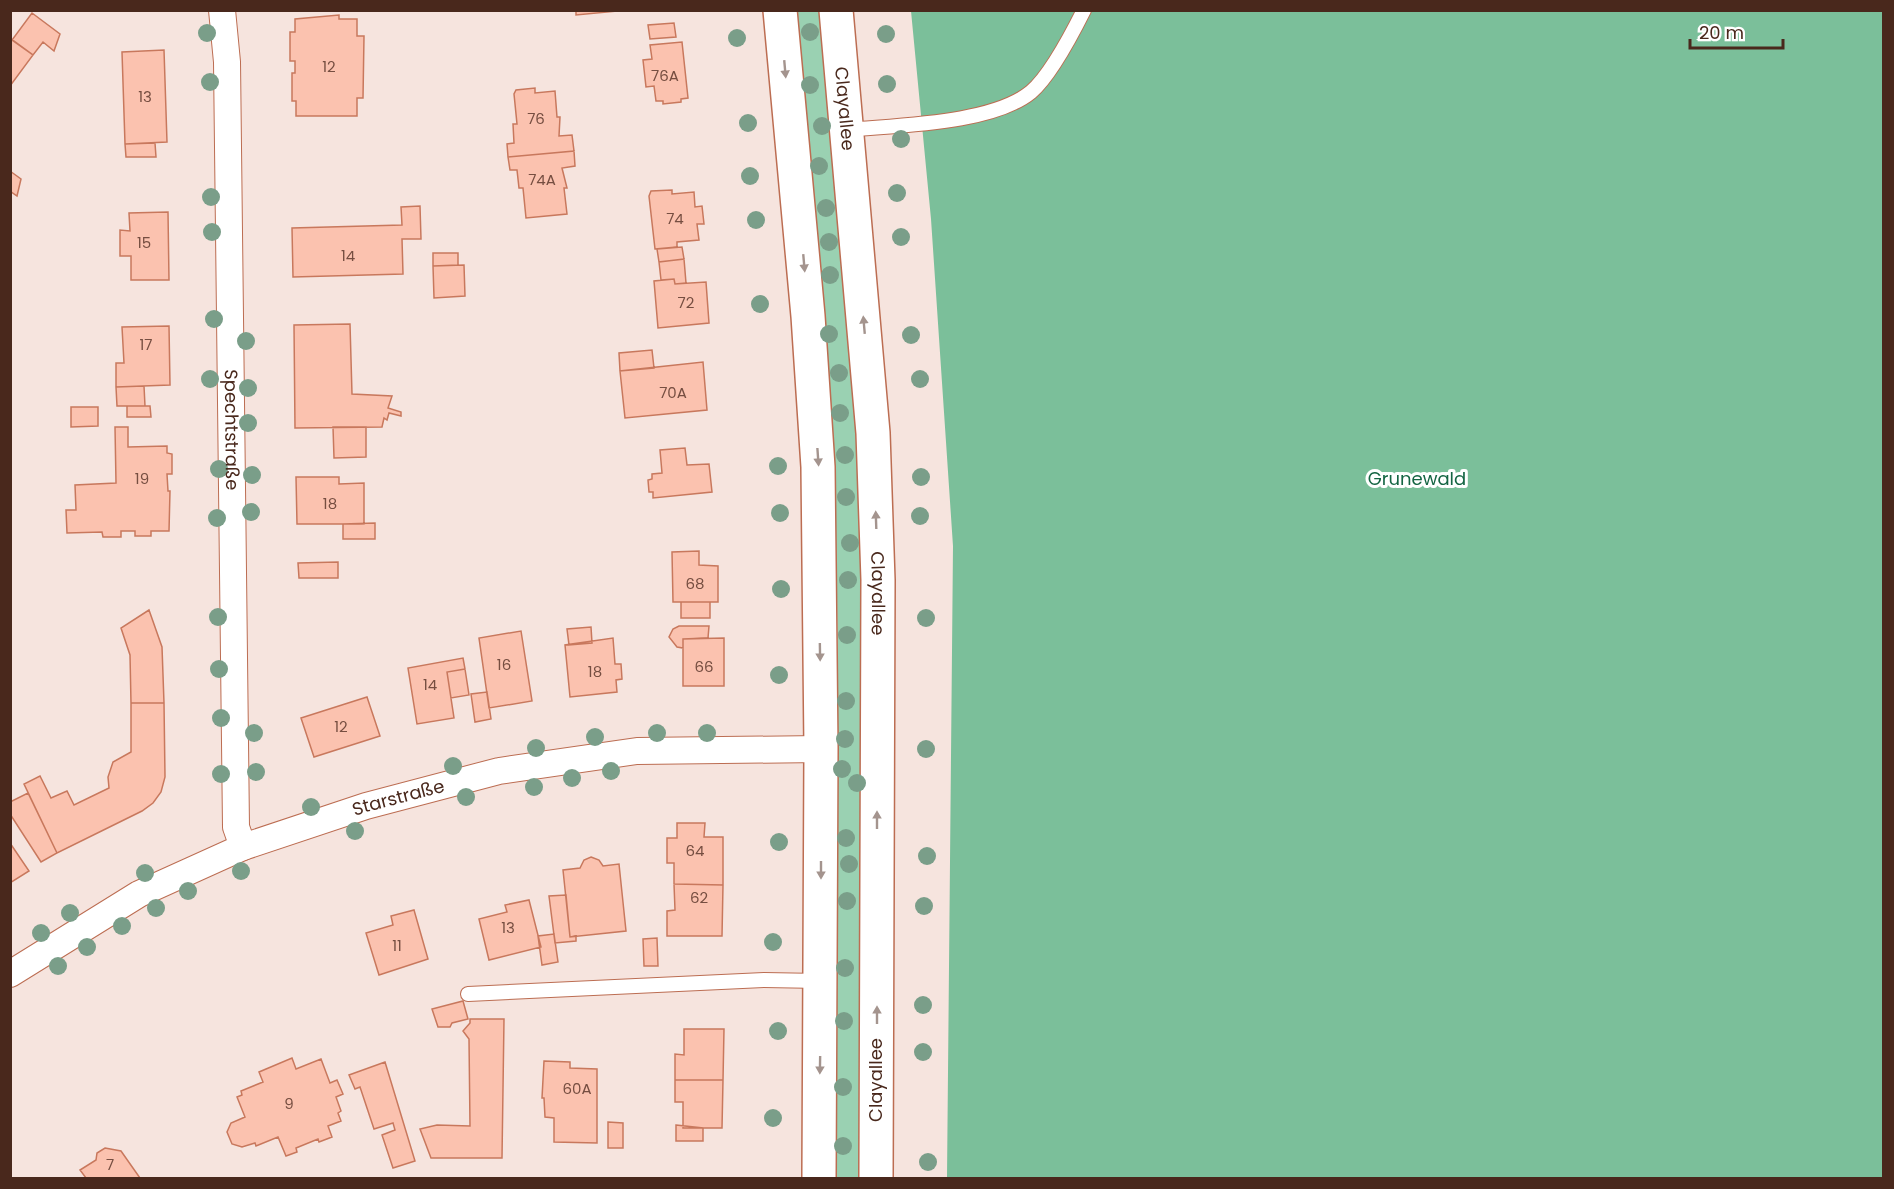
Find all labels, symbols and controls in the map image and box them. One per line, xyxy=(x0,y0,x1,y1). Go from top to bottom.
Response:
scale bar xyxy=(1690,12,1783,50)
text: 20 m xyxy=(1699,20,1744,45)
house number: 12 xyxy=(322,56,336,77)
one-way arrow xyxy=(781,59,790,78)
house number: 76A xyxy=(651,65,679,86)
street label: Clayallee xyxy=(829,66,861,152)
house number: 13 xyxy=(138,86,152,107)
house number: 76 xyxy=(527,108,545,129)
house number: 74A xyxy=(528,169,556,190)
house number: 74 xyxy=(666,208,684,229)
house number: 15 xyxy=(137,232,151,253)
house number: 14 xyxy=(341,245,355,266)
one-way arrow xyxy=(799,253,808,272)
house number: 72 xyxy=(678,292,694,313)
one-way arrow xyxy=(859,316,869,335)
house number: 17 xyxy=(140,334,153,355)
street label: Spechtstraße xyxy=(219,369,245,490)
house number: 70A xyxy=(659,382,687,403)
one-way arrow xyxy=(813,448,822,467)
park label: Grunewald xyxy=(1368,466,1466,491)
house number: 19 xyxy=(135,468,149,489)
house number: 18 xyxy=(323,493,337,514)
one-way arrow xyxy=(871,511,880,530)
street label: Clayallee xyxy=(865,551,891,635)
house number: 68 xyxy=(686,573,705,594)
one-way arrow xyxy=(816,643,825,662)
house number: 16 xyxy=(497,654,511,675)
house number: 66 xyxy=(694,656,714,677)
house number: 18 xyxy=(588,661,602,682)
house number: 14 xyxy=(423,674,437,695)
house number: 12 xyxy=(334,716,348,737)
street label: Starstraße xyxy=(349,773,447,822)
one-way arrow xyxy=(872,811,882,830)
house number: 64 xyxy=(686,840,704,861)
one-way arrow xyxy=(816,861,826,880)
house number: 62 xyxy=(690,887,708,908)
house number: 13 xyxy=(501,917,515,938)
house number: 11 xyxy=(392,935,402,956)
one-way arrow xyxy=(872,1006,882,1025)
street label: Clayallee xyxy=(863,1038,888,1122)
one-way arrow xyxy=(815,1056,825,1075)
house number: 60A xyxy=(562,1078,592,1099)
house number: 9 xyxy=(284,1093,294,1114)
house number: 7 xyxy=(106,1154,114,1175)

